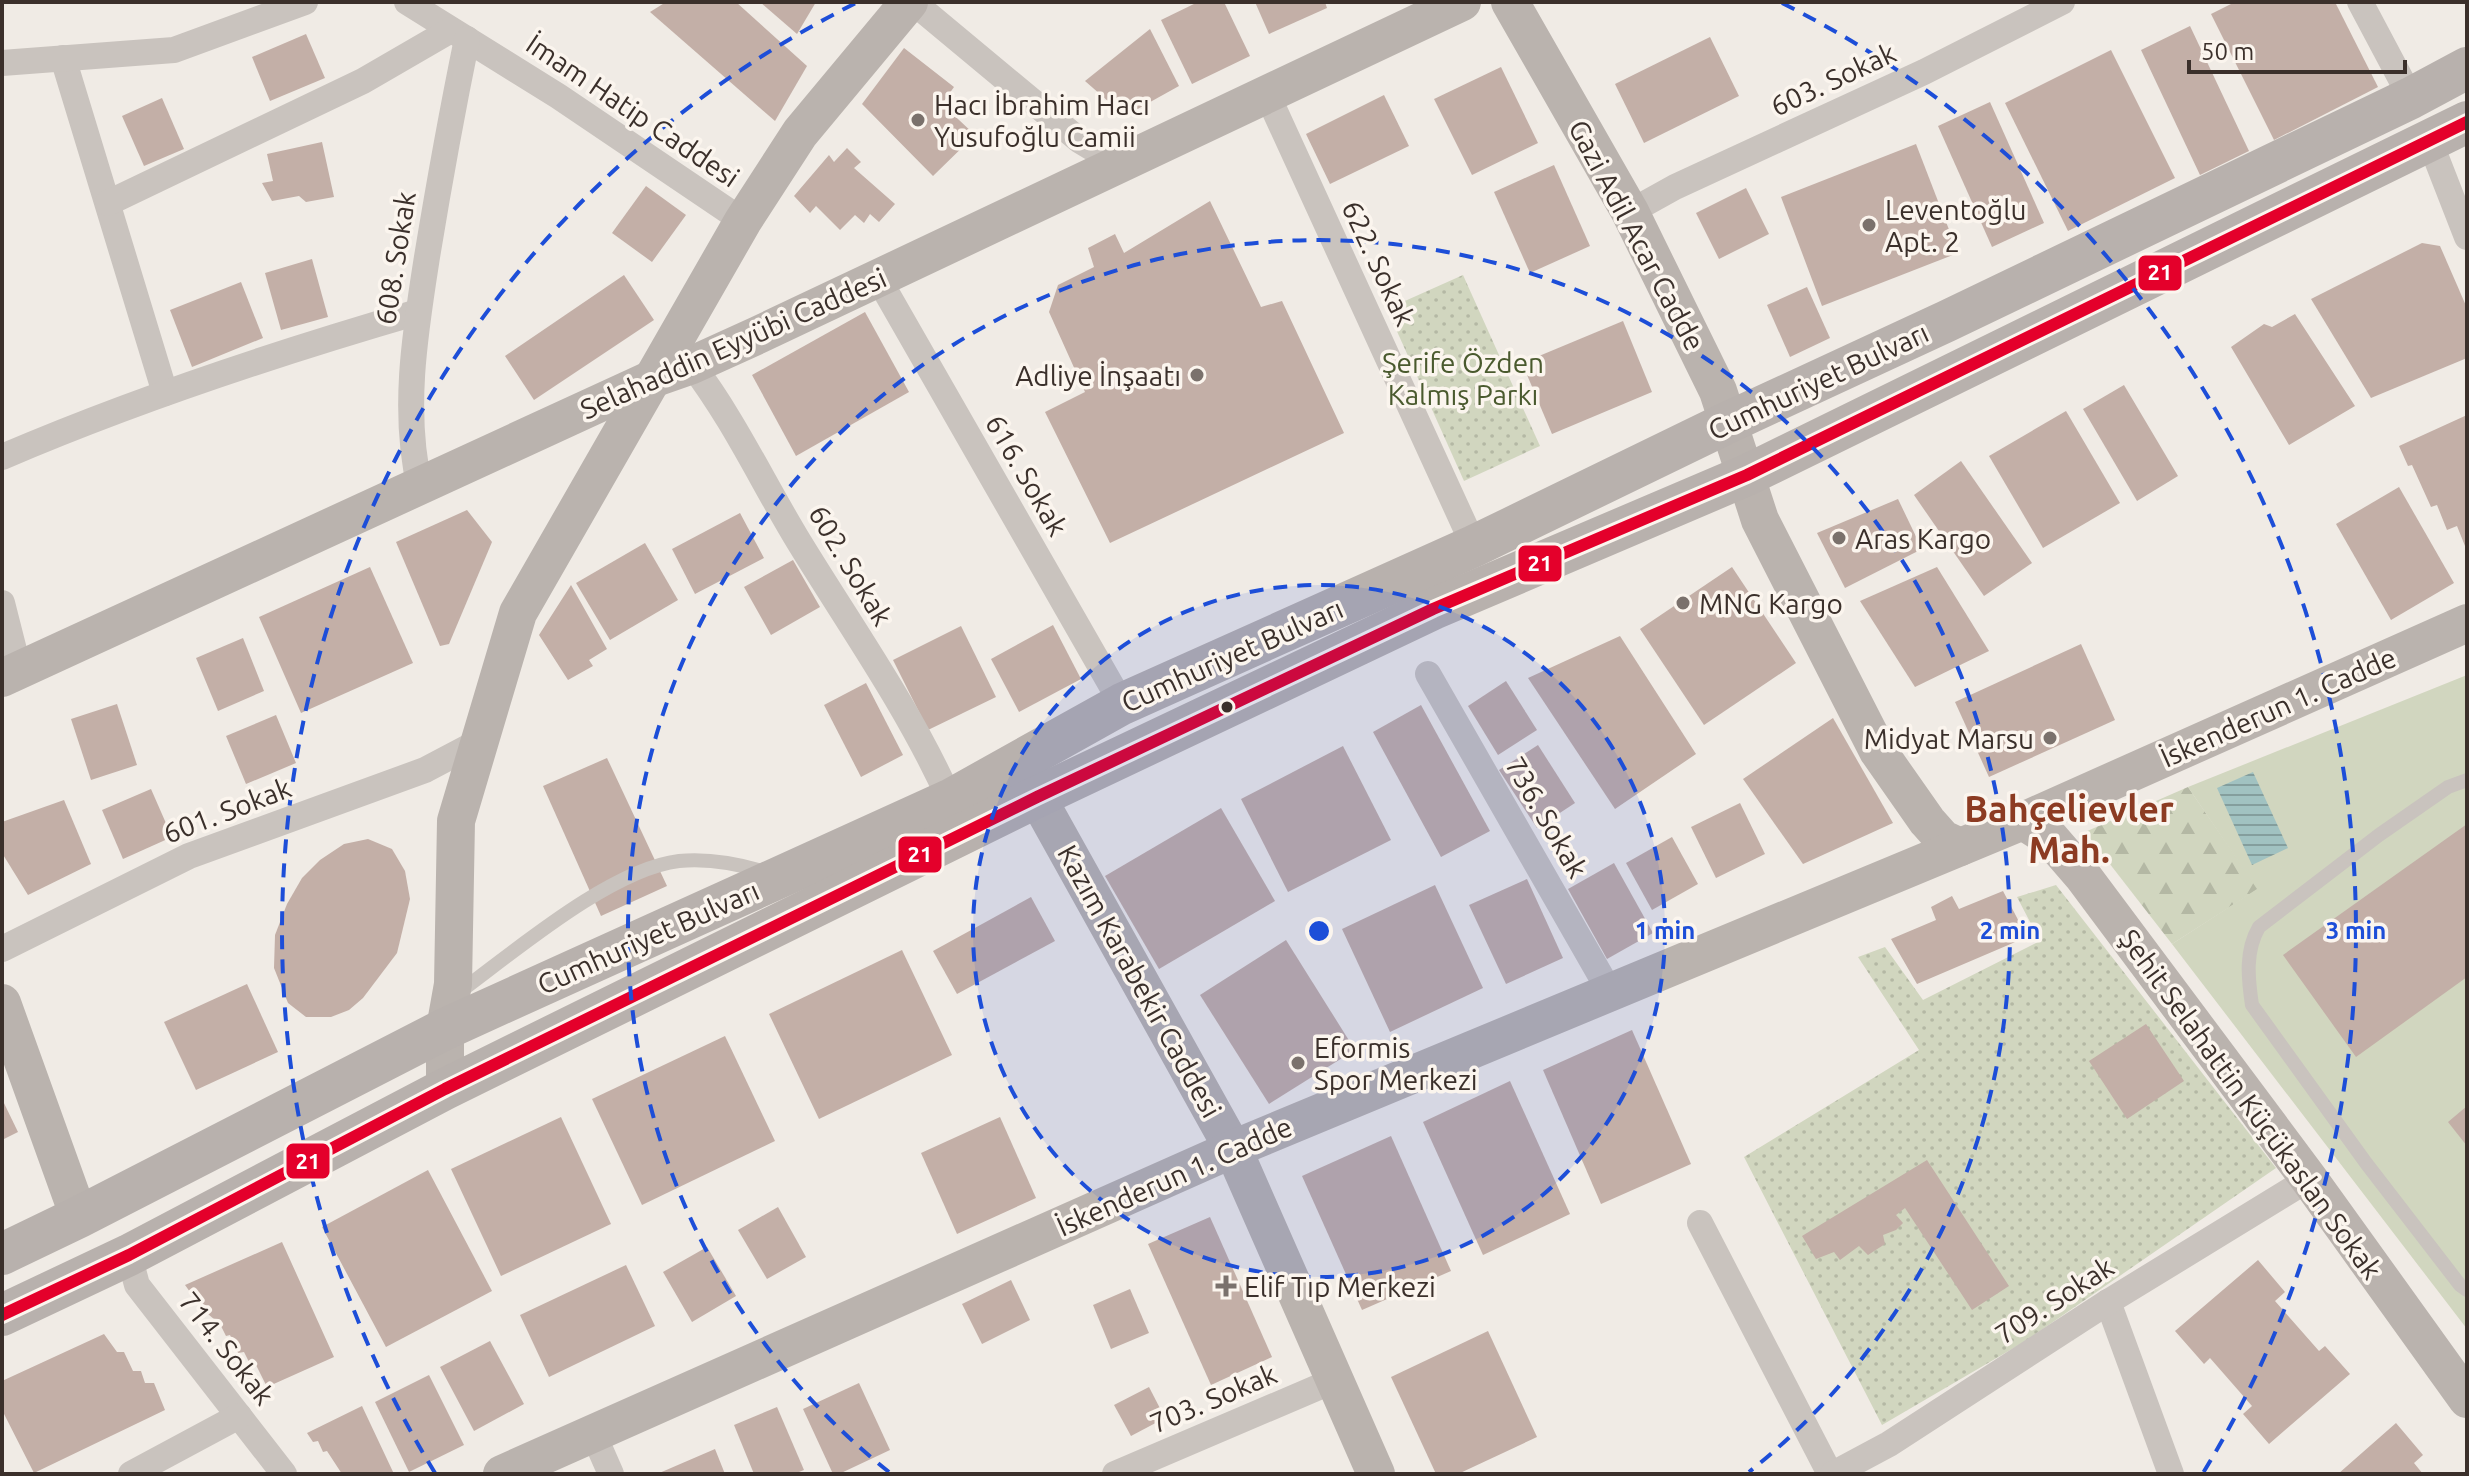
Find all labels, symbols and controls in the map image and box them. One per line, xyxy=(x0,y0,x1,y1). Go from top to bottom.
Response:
scale bar xyxy=(2189,24,2405,74)
street label: İmam Hatip Caddesi xyxy=(521,27,745,193)
street label: 603. Sokak xyxy=(1766,37,1900,121)
text: 50 m xyxy=(2201,38,2254,65)
place label: Hacı İbrahim Hacı Yusufoğlu Camii xyxy=(934,89,1150,152)
marker: Hacı İbrahim Hacı Yusufoğlu Camii xyxy=(909,111,927,129)
street label: Gazi Adil Acar Cadde xyxy=(1563,114,1711,356)
street label: 608. Sokak xyxy=(369,189,421,327)
place label: Leventoğlu Apt. 2 xyxy=(1885,194,2027,257)
street label: 622. Sokak xyxy=(1337,196,1421,330)
marker: Leventoğlu Apt. 2 xyxy=(1860,216,1878,234)
line badge: 21 xyxy=(2137,254,2183,292)
text: 21 xyxy=(2148,259,2172,284)
street label: Selahaddin Eyyübi Caddesi xyxy=(575,261,891,425)
street label: Cumhuriyet Bulvarı xyxy=(1703,316,1933,446)
park label: Şerife Özden Kalmış Parkı xyxy=(1382,347,1544,410)
place label: Adliye İnşaatı xyxy=(1015,360,1181,391)
marker: Adliye İnşaatı xyxy=(1188,366,1206,384)
street label: 616. Sokak xyxy=(980,409,1074,541)
street label: 602. Sokak xyxy=(803,499,899,631)
place label: Aras Kargo xyxy=(1855,523,1991,554)
marker: Aras Kargo xyxy=(1830,529,1848,547)
line badge: 21 xyxy=(1517,544,1563,583)
text: 21 xyxy=(1528,550,1552,575)
place label: MNG Kargo xyxy=(1699,588,1843,619)
street label: Cumhuriyet Bulvarı xyxy=(1116,592,1348,718)
marker: MNG Kargo xyxy=(1674,594,1692,612)
street label: İskenderun 1. Cadde xyxy=(2156,641,2400,773)
unlabelled marker xyxy=(1219,699,1235,715)
place label: Midyat Marsu xyxy=(1864,723,2034,754)
marker: Midyat Marsu xyxy=(2041,729,2059,747)
street label: 736. Sokak xyxy=(1500,751,1594,883)
street label: 601. Sokak xyxy=(159,771,295,849)
district label: Bahçelievler Mah. xyxy=(1964,788,2174,870)
line badge: 21 xyxy=(897,835,943,874)
street label: Kazım Karabekir Caddesi xyxy=(1052,839,1228,1123)
text: 21 xyxy=(908,841,932,866)
street label: Cumhuriyet Bulvarı xyxy=(532,874,764,1000)
centre of rings xyxy=(1305,917,1333,945)
text: 1 min xyxy=(1635,917,1695,944)
text: 2 min xyxy=(1980,917,2040,944)
text: 3 min xyxy=(2326,917,2386,944)
street label: Şehit Selahattin Küçükaslan Sokak xyxy=(2114,923,2388,1285)
place label: Eformis Spor Merkezi xyxy=(1314,1032,1478,1095)
marker: Eformis Spor Merkezi xyxy=(1289,1054,1307,1072)
street label: İskenderun 1. Cadde xyxy=(1052,1110,1296,1242)
line badge: 21 xyxy=(285,1142,331,1180)
text: 21 xyxy=(296,1148,320,1173)
street label: 709. Sokak xyxy=(1989,1250,2119,1350)
place label: Elif Tıp Merkezi xyxy=(1244,1271,1436,1302)
marker: Elif Tıp Merkezi xyxy=(1215,1275,1237,1297)
street label: 714. Sokak xyxy=(173,1286,281,1410)
street label: 703. Sokak xyxy=(1145,1357,1281,1439)

